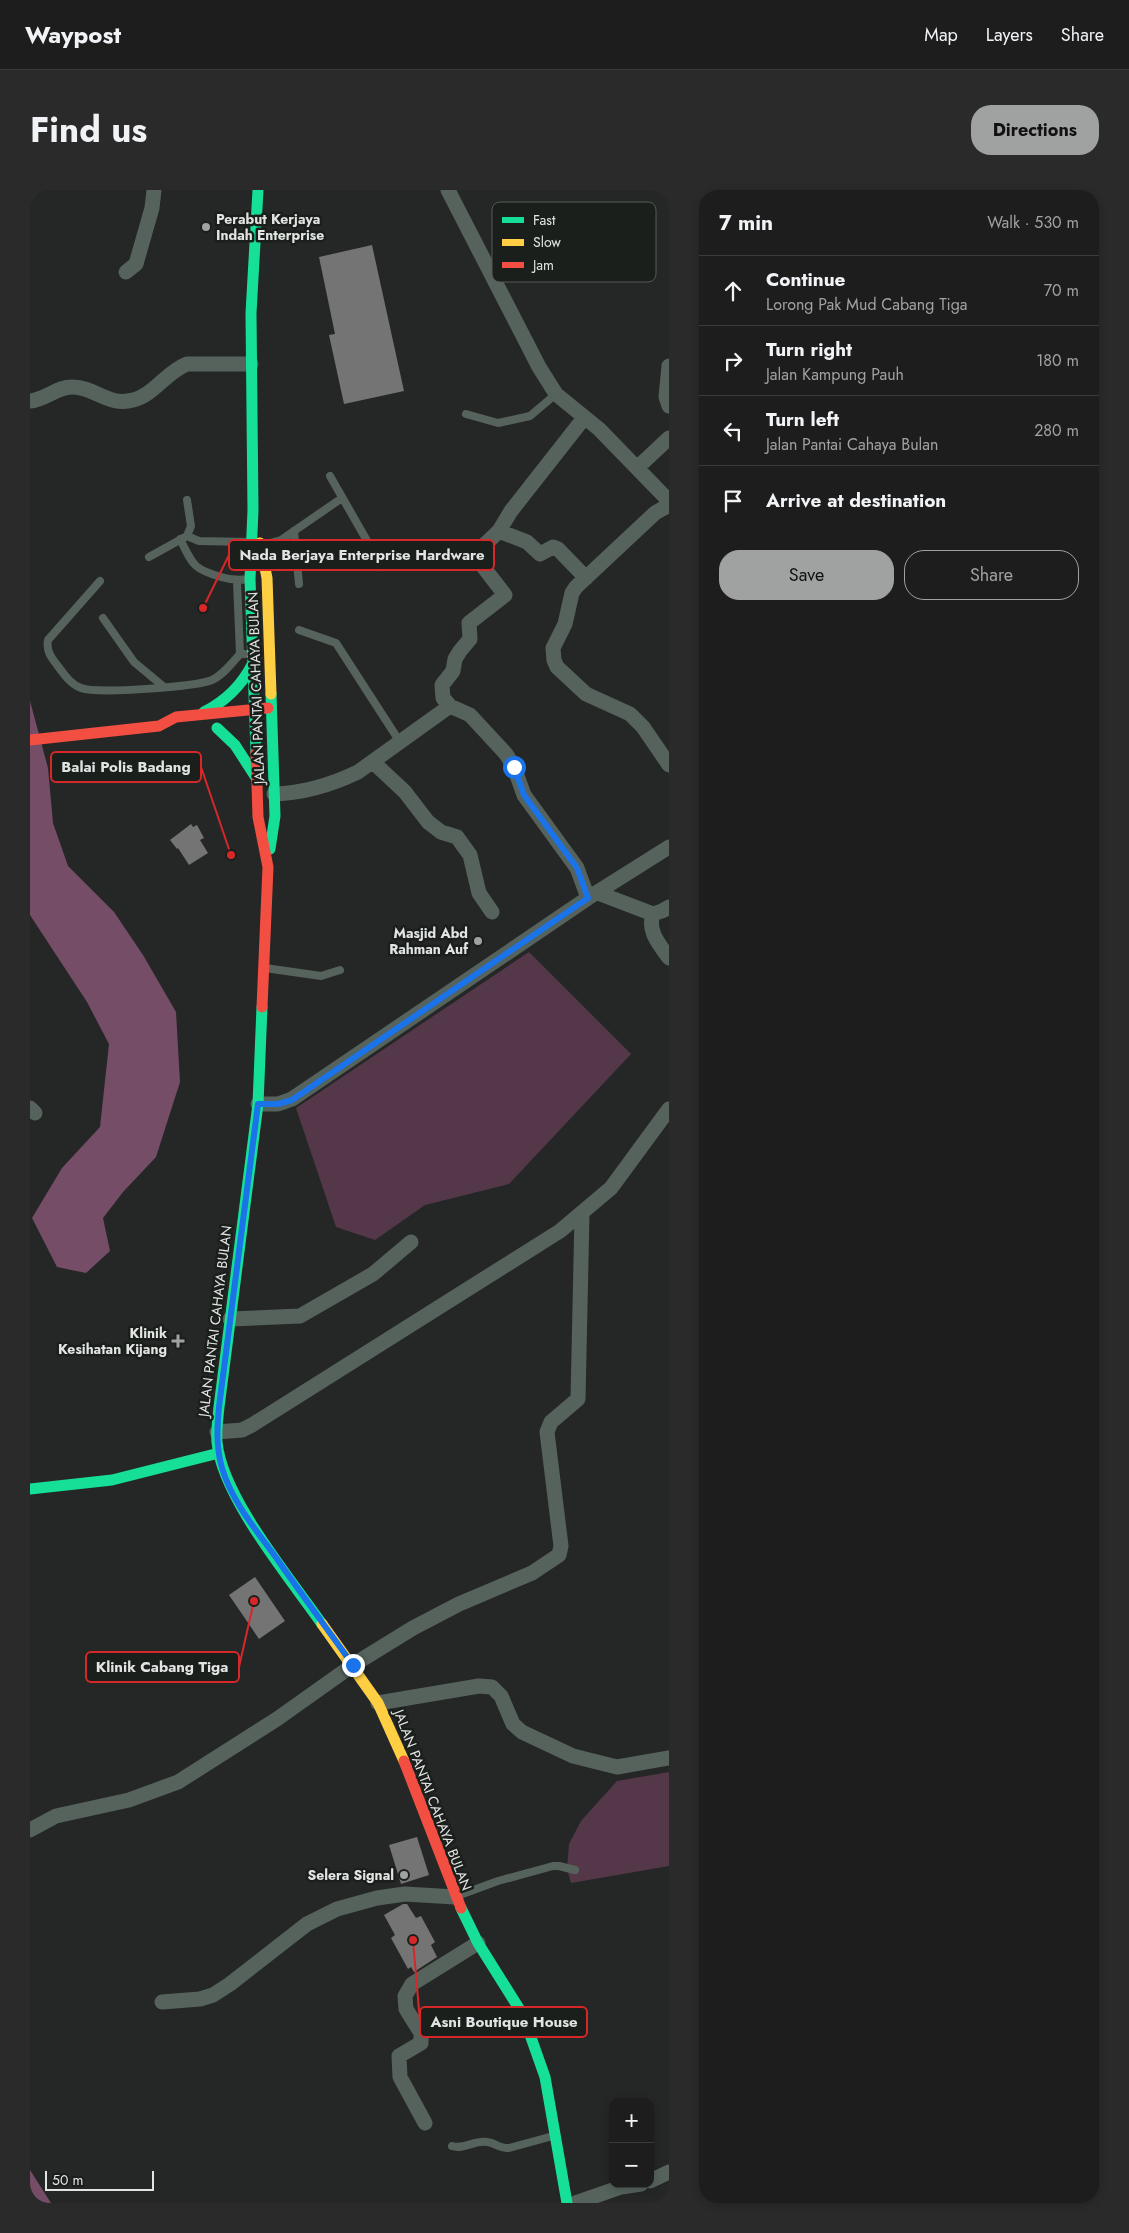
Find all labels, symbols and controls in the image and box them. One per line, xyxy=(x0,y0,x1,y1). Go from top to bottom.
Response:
text: Waypost xyxy=(25,17,121,52)
text: Map xyxy=(924,22,958,48)
text: Layers xyxy=(986,22,1033,48)
text: Share xyxy=(1061,22,1104,48)
text: Find us xyxy=(30,105,147,155)
button: Directions xyxy=(971,105,1099,155)
legend xyxy=(492,202,656,282)
text: 7 min xyxy=(719,208,773,238)
place label: Perabut Kerjaya Indah Enterprise xyxy=(216,209,324,245)
text: Fast xyxy=(533,210,556,230)
text: Walk · 530 m xyxy=(987,211,1079,234)
marker: Perabut Kerjaya Indah Enterprise xyxy=(200,221,212,233)
text: Slow xyxy=(533,232,561,252)
text: Jam xyxy=(531,255,554,275)
text: Continue xyxy=(766,266,845,293)
icon: ahead xyxy=(719,277,747,305)
text: 70 m xyxy=(1044,279,1079,302)
text: Lorong Pak Mud Cabang Tiga xyxy=(766,293,968,316)
text: Turn right xyxy=(766,336,852,363)
icon: right xyxy=(719,347,747,375)
text: 180 m xyxy=(1036,349,1079,372)
text: Jalan Kampung Pauh xyxy=(766,363,904,386)
text: Turn left xyxy=(766,406,839,433)
icon: left xyxy=(719,417,747,445)
text: 280 m xyxy=(1034,419,1079,442)
text: Jalan Pantai Cahaya Bulan xyxy=(766,433,938,456)
icon: arrive xyxy=(719,487,747,515)
text: Arrive at destination xyxy=(766,487,946,514)
callout: Nada Berjaya Enterprise Hardware xyxy=(229,540,494,570)
text: Nada Berjaya Enterprise Hardware xyxy=(239,544,485,566)
button: Save xyxy=(719,550,894,600)
button: Share xyxy=(904,550,1079,600)
street label: JALAN PANTAI CAHAYA BULAN xyxy=(243,591,269,787)
callout: Balai Polis Badang xyxy=(51,752,201,782)
text: Balai Polis Badang xyxy=(61,756,191,778)
route start xyxy=(503,756,526,779)
place label: Masjid Abd Rahman Auf xyxy=(389,923,469,959)
marker: Masjid Abd Rahman Auf xyxy=(472,935,484,947)
street label: JALAN PANTAI CAHAYA BULAN xyxy=(193,1224,237,1420)
place label: Klinik Kesihatan Kijang xyxy=(58,1323,167,1359)
marker: Klinik Kesihatan Kijang xyxy=(171,1334,185,1348)
callout: Klinik Cabang Tiga xyxy=(86,1652,239,1682)
route end xyxy=(342,1654,365,1677)
text: Klinik Cabang Tiga xyxy=(96,1656,228,1678)
street label: JALAN PANTAI CAHAYA BULAN xyxy=(388,1705,477,1893)
place label: Selera Signal xyxy=(307,1865,394,1885)
marker: Selera Signal xyxy=(398,1869,410,1881)
callout: Asni Boutique House xyxy=(420,2007,587,2037)
text: Asni Boutique House xyxy=(429,2011,578,2033)
map controls xyxy=(609,2098,654,2188)
button: + xyxy=(609,2098,654,2143)
button: − xyxy=(609,2143,654,2188)
scale bar xyxy=(45,2168,154,2191)
text: 50 m xyxy=(52,2170,83,2190)

